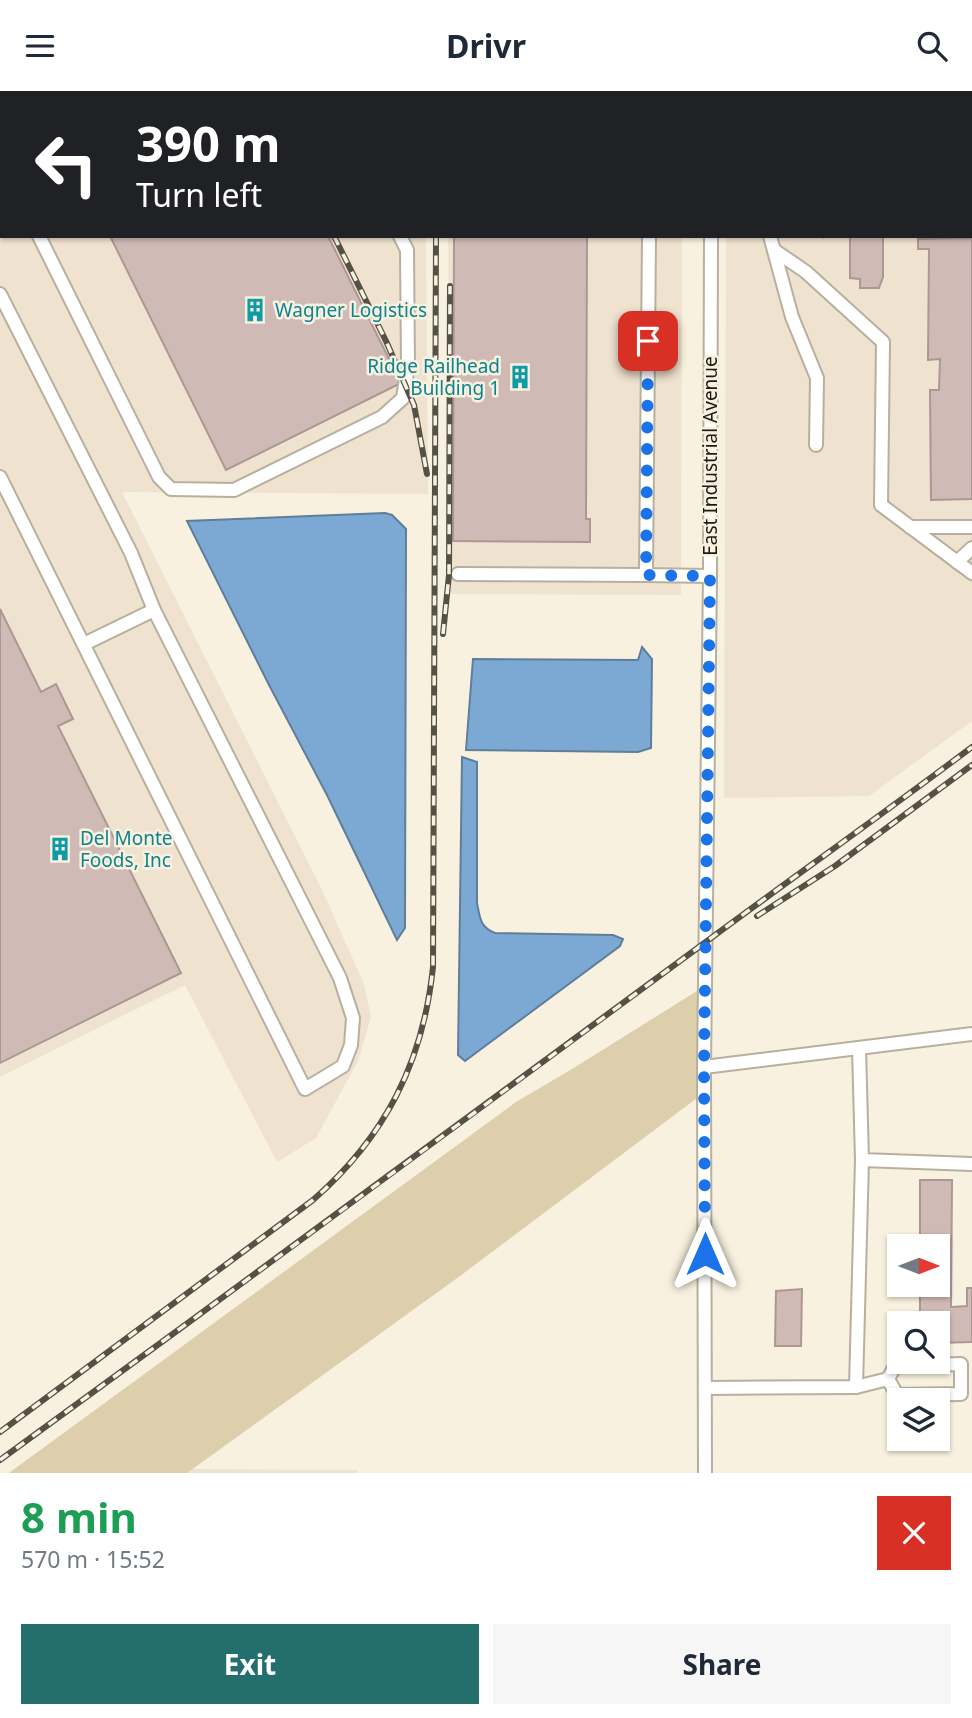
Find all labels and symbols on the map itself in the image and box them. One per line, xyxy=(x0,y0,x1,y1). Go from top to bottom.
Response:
building icon: Wagner Logistics xyxy=(241,296,269,324)
place label: Wagner Logistics xyxy=(275,297,427,323)
pin xyxy=(618,311,678,371)
place label: Ridge Railhead Building 1 xyxy=(367,353,500,401)
street label: East Industrial Avenue xyxy=(697,356,723,556)
building icon: Ridge Railhead Building 1 xyxy=(506,363,534,391)
place label: Del Monte Foods, Inc xyxy=(80,825,172,873)
building icon: Del Monte Foods, Inc xyxy=(46,835,74,863)
position arrow xyxy=(668,1217,742,1291)
north arrow xyxy=(887,1234,950,1297)

